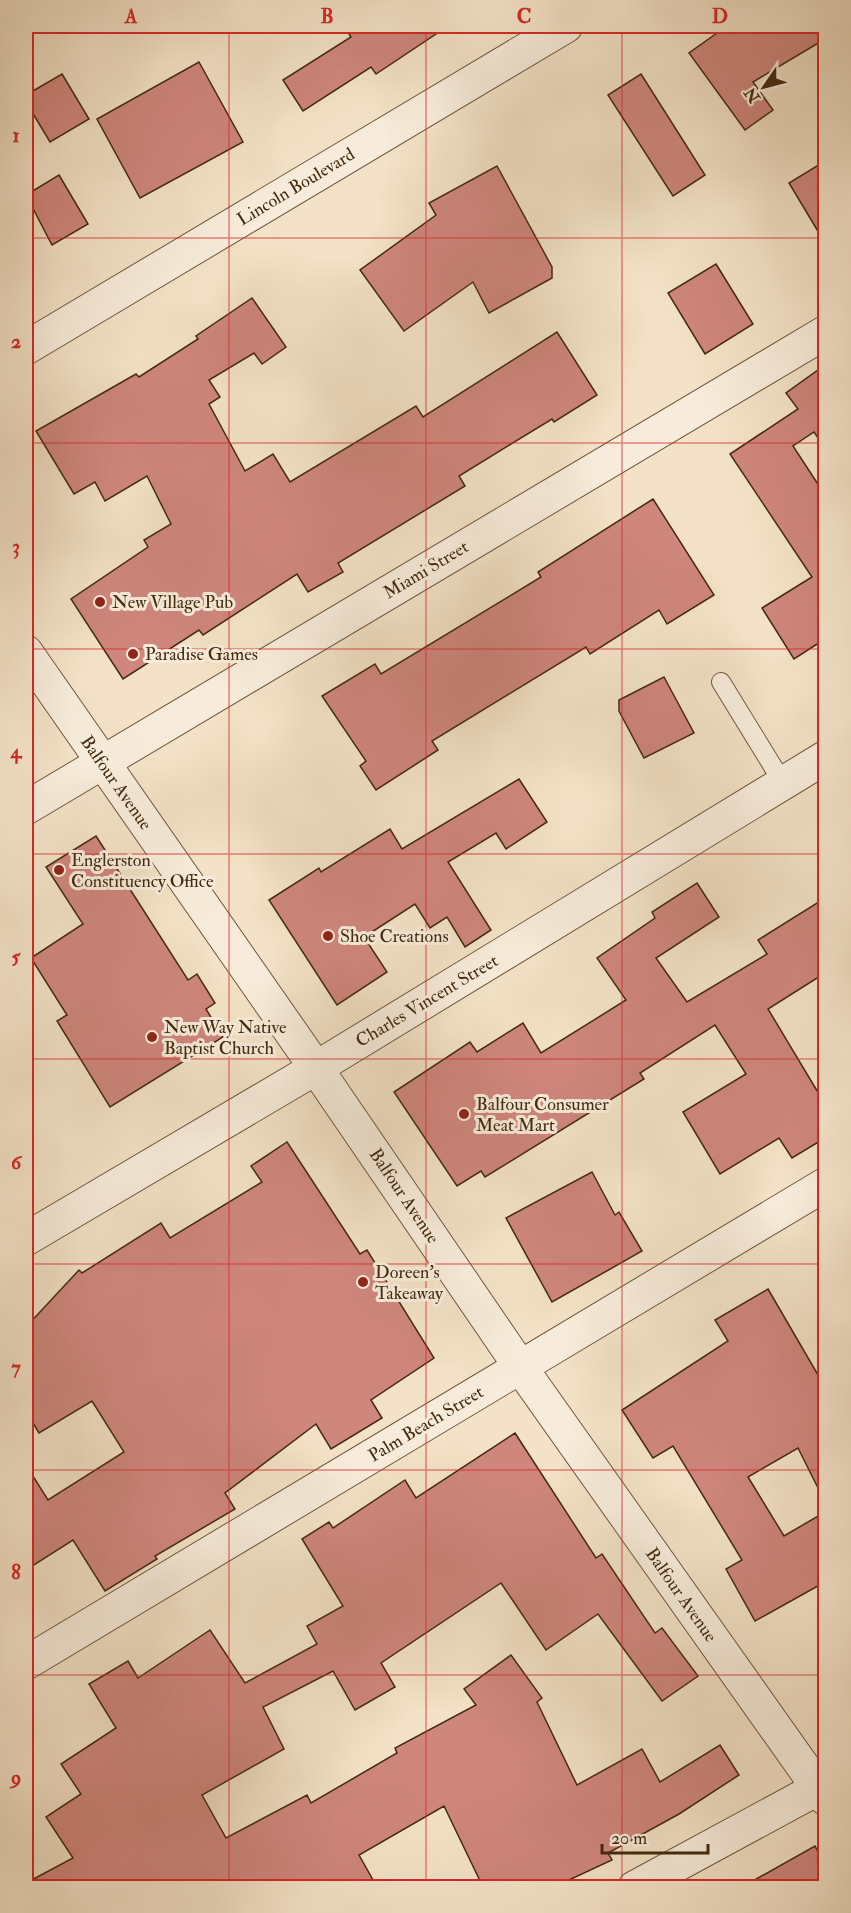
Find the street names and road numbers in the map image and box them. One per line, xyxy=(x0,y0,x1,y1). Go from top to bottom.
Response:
street label: Lincoln Boulevard xyxy=(233,143,359,231)
street label: Miami Street xyxy=(379,535,473,604)
street label: Balfour Avenue xyxy=(75,731,157,835)
street label: Charles Vincent Street xyxy=(352,949,503,1053)
street label: Balfour Avenue xyxy=(364,1144,445,1248)
street label: Palm Beach Street xyxy=(364,1380,488,1467)
street label: Balfour Avenue xyxy=(640,1543,722,1647)

